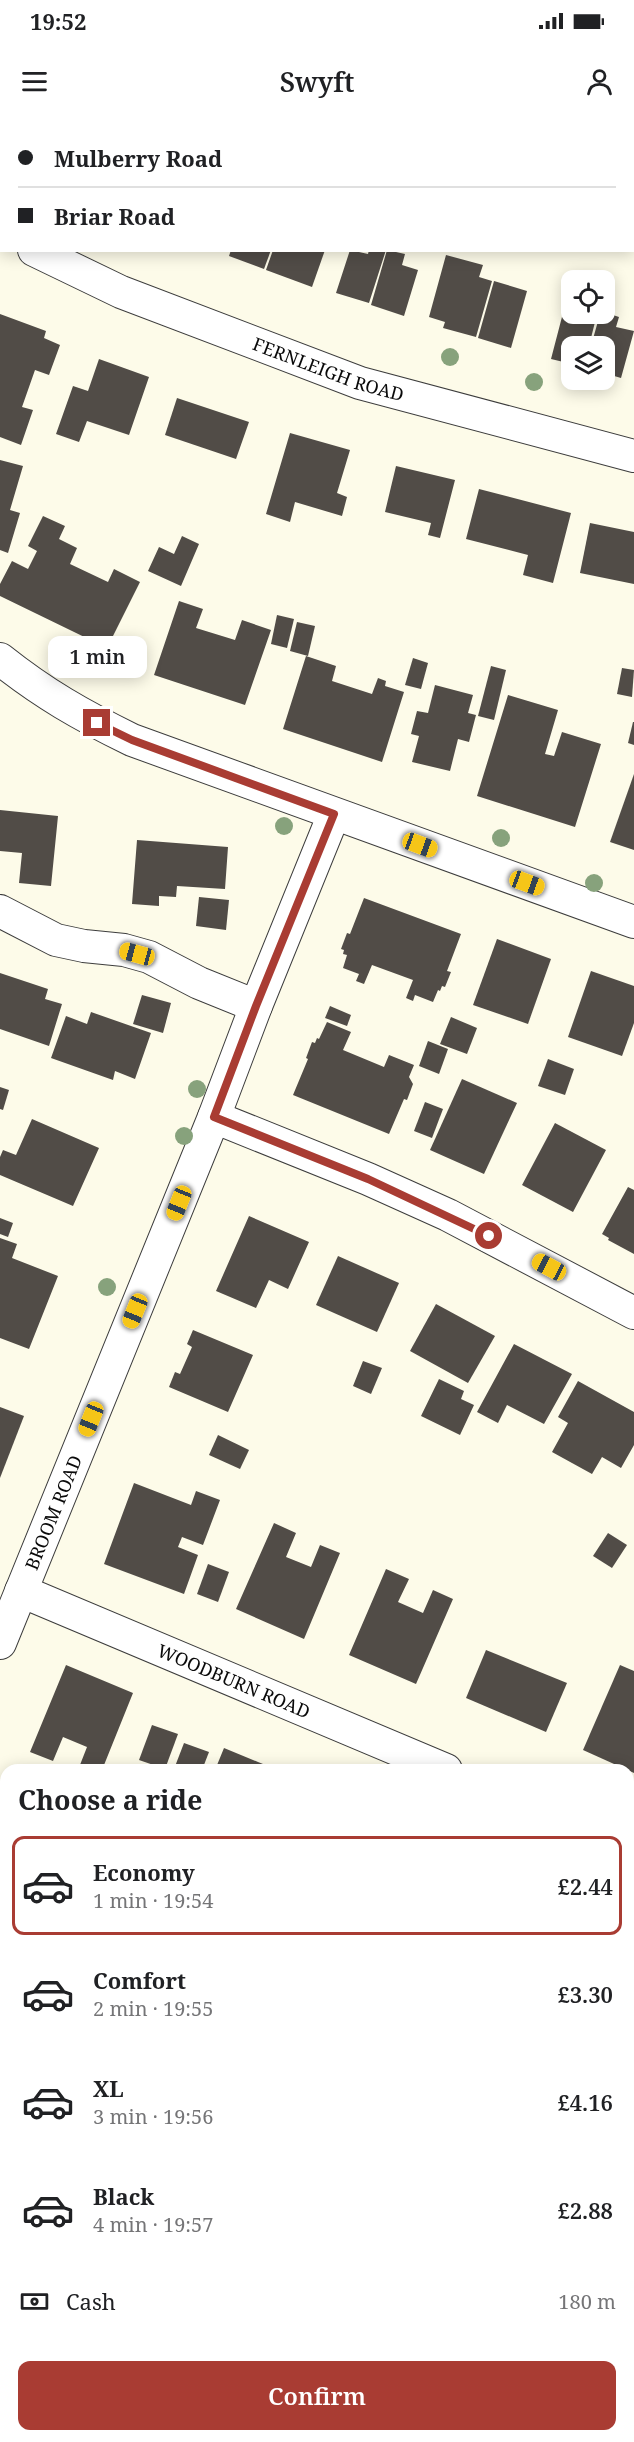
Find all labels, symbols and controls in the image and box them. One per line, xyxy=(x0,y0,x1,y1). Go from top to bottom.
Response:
text: 19:52 xyxy=(30,6,86,36)
text: Swyft xyxy=(280,63,354,100)
icon: menu xyxy=(18,65,51,98)
icon: person xyxy=(583,65,616,98)
text: Mulberry Road xyxy=(54,143,222,173)
text: Briar Road xyxy=(54,201,175,231)
map controls xyxy=(561,270,615,390)
button: locate xyxy=(561,270,615,324)
street label: FERNLEIGH ROAD xyxy=(250,331,406,406)
button: layers xyxy=(561,336,615,390)
callout: 1 min xyxy=(48,636,146,678)
text: 1 min xyxy=(70,643,125,670)
route end xyxy=(83,709,110,736)
car xyxy=(400,830,440,860)
car xyxy=(507,868,547,898)
car xyxy=(117,941,157,967)
car xyxy=(164,1183,194,1223)
route start xyxy=(475,1222,502,1249)
car xyxy=(529,1251,569,1283)
car xyxy=(120,1291,150,1331)
car xyxy=(76,1399,106,1439)
street label: BROOM ROAD xyxy=(19,1451,87,1573)
street label: WOODBURN ROAD xyxy=(154,1638,314,1723)
text: Choose a ride xyxy=(18,1781,203,1818)
text: Economy xyxy=(93,1857,195,1887)
icon: car xyxy=(21,1859,75,1913)
text: £2.44 xyxy=(557,1871,613,1901)
text: 1 min · 19:54 xyxy=(93,1887,213,1914)
text: Comfort xyxy=(93,1965,186,1995)
icon: car xyxy=(21,1967,75,2021)
text: £3.30 xyxy=(557,1979,613,2009)
text: 2 min · 19:55 xyxy=(93,1995,213,2022)
text: XL xyxy=(93,2073,124,2103)
icon: car xyxy=(21,2075,75,2129)
text: £4.16 xyxy=(557,2087,613,2117)
text: 3 min · 19:56 xyxy=(93,2103,213,2130)
text: Black xyxy=(93,2181,154,2211)
icon: car xyxy=(21,2183,75,2237)
text: £2.88 xyxy=(557,2195,613,2225)
text: 4 min · 19:57 xyxy=(93,2211,213,2238)
icon: cash xyxy=(18,2285,51,2318)
text: Cash xyxy=(66,2286,116,2316)
text: 180 m xyxy=(558,2288,616,2315)
button: Confirm xyxy=(18,2361,616,2430)

